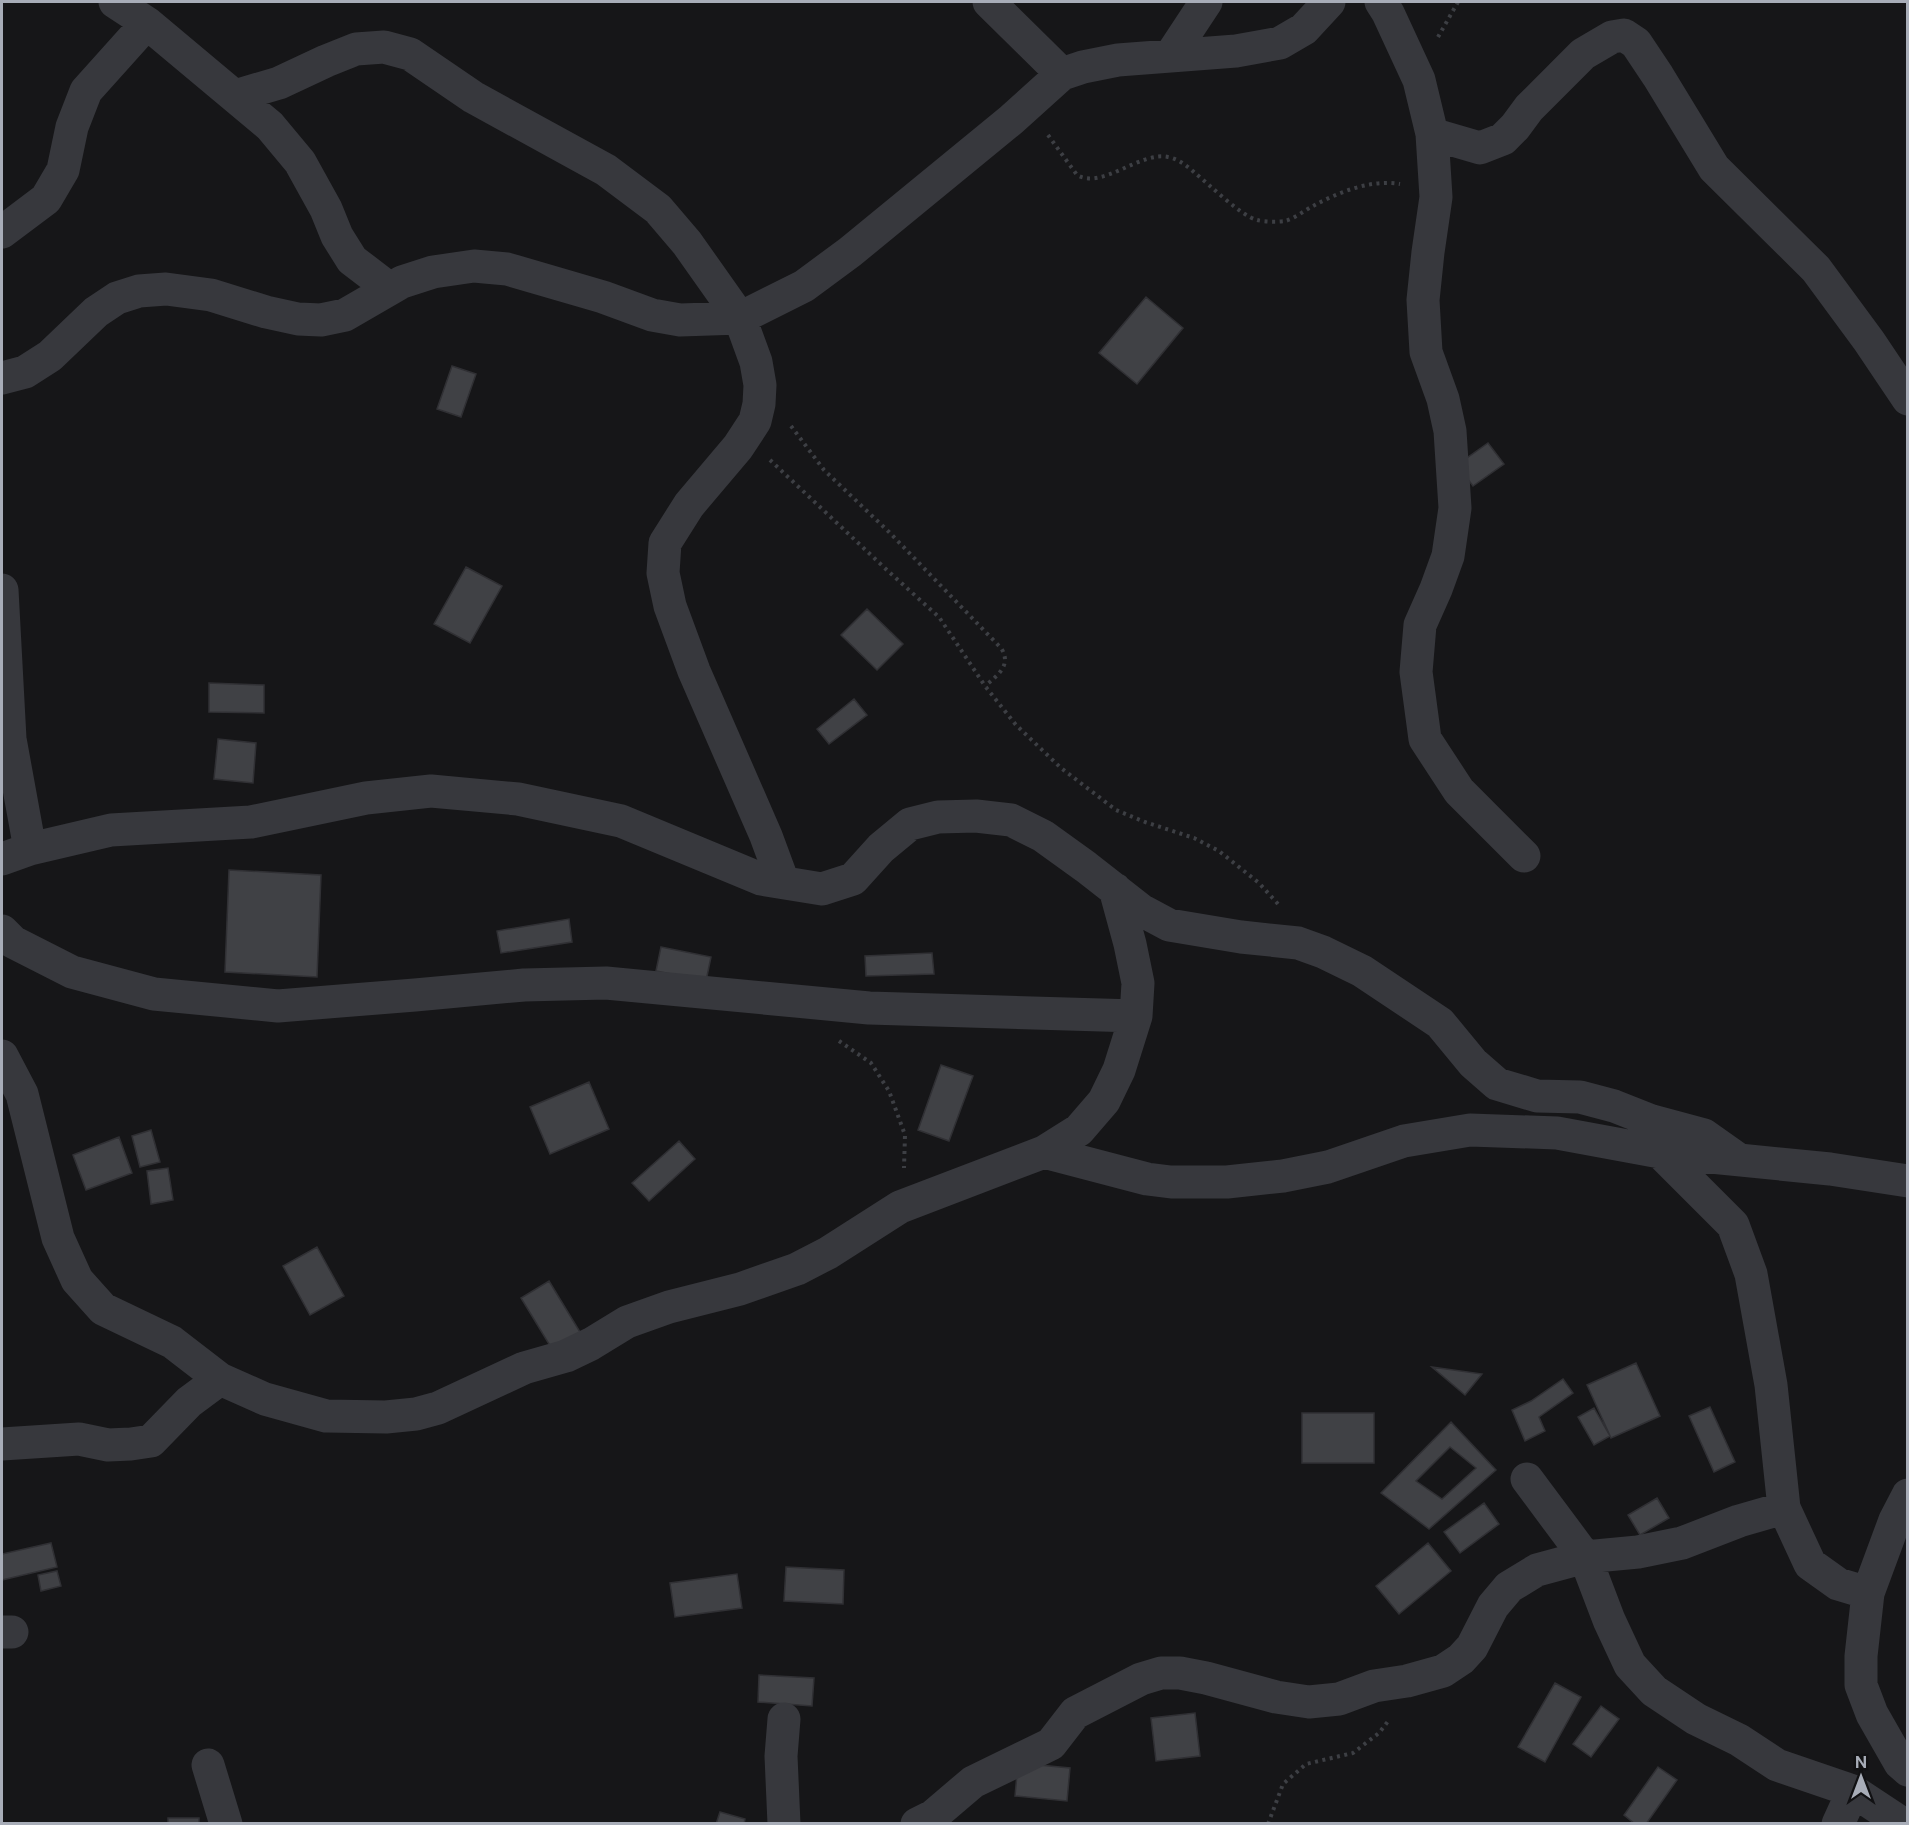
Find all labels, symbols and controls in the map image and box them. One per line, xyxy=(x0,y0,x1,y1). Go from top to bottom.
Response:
north arrow xyxy=(1831,1747,1891,1807)
text: N xyxy=(1855,1753,1867,1772)

